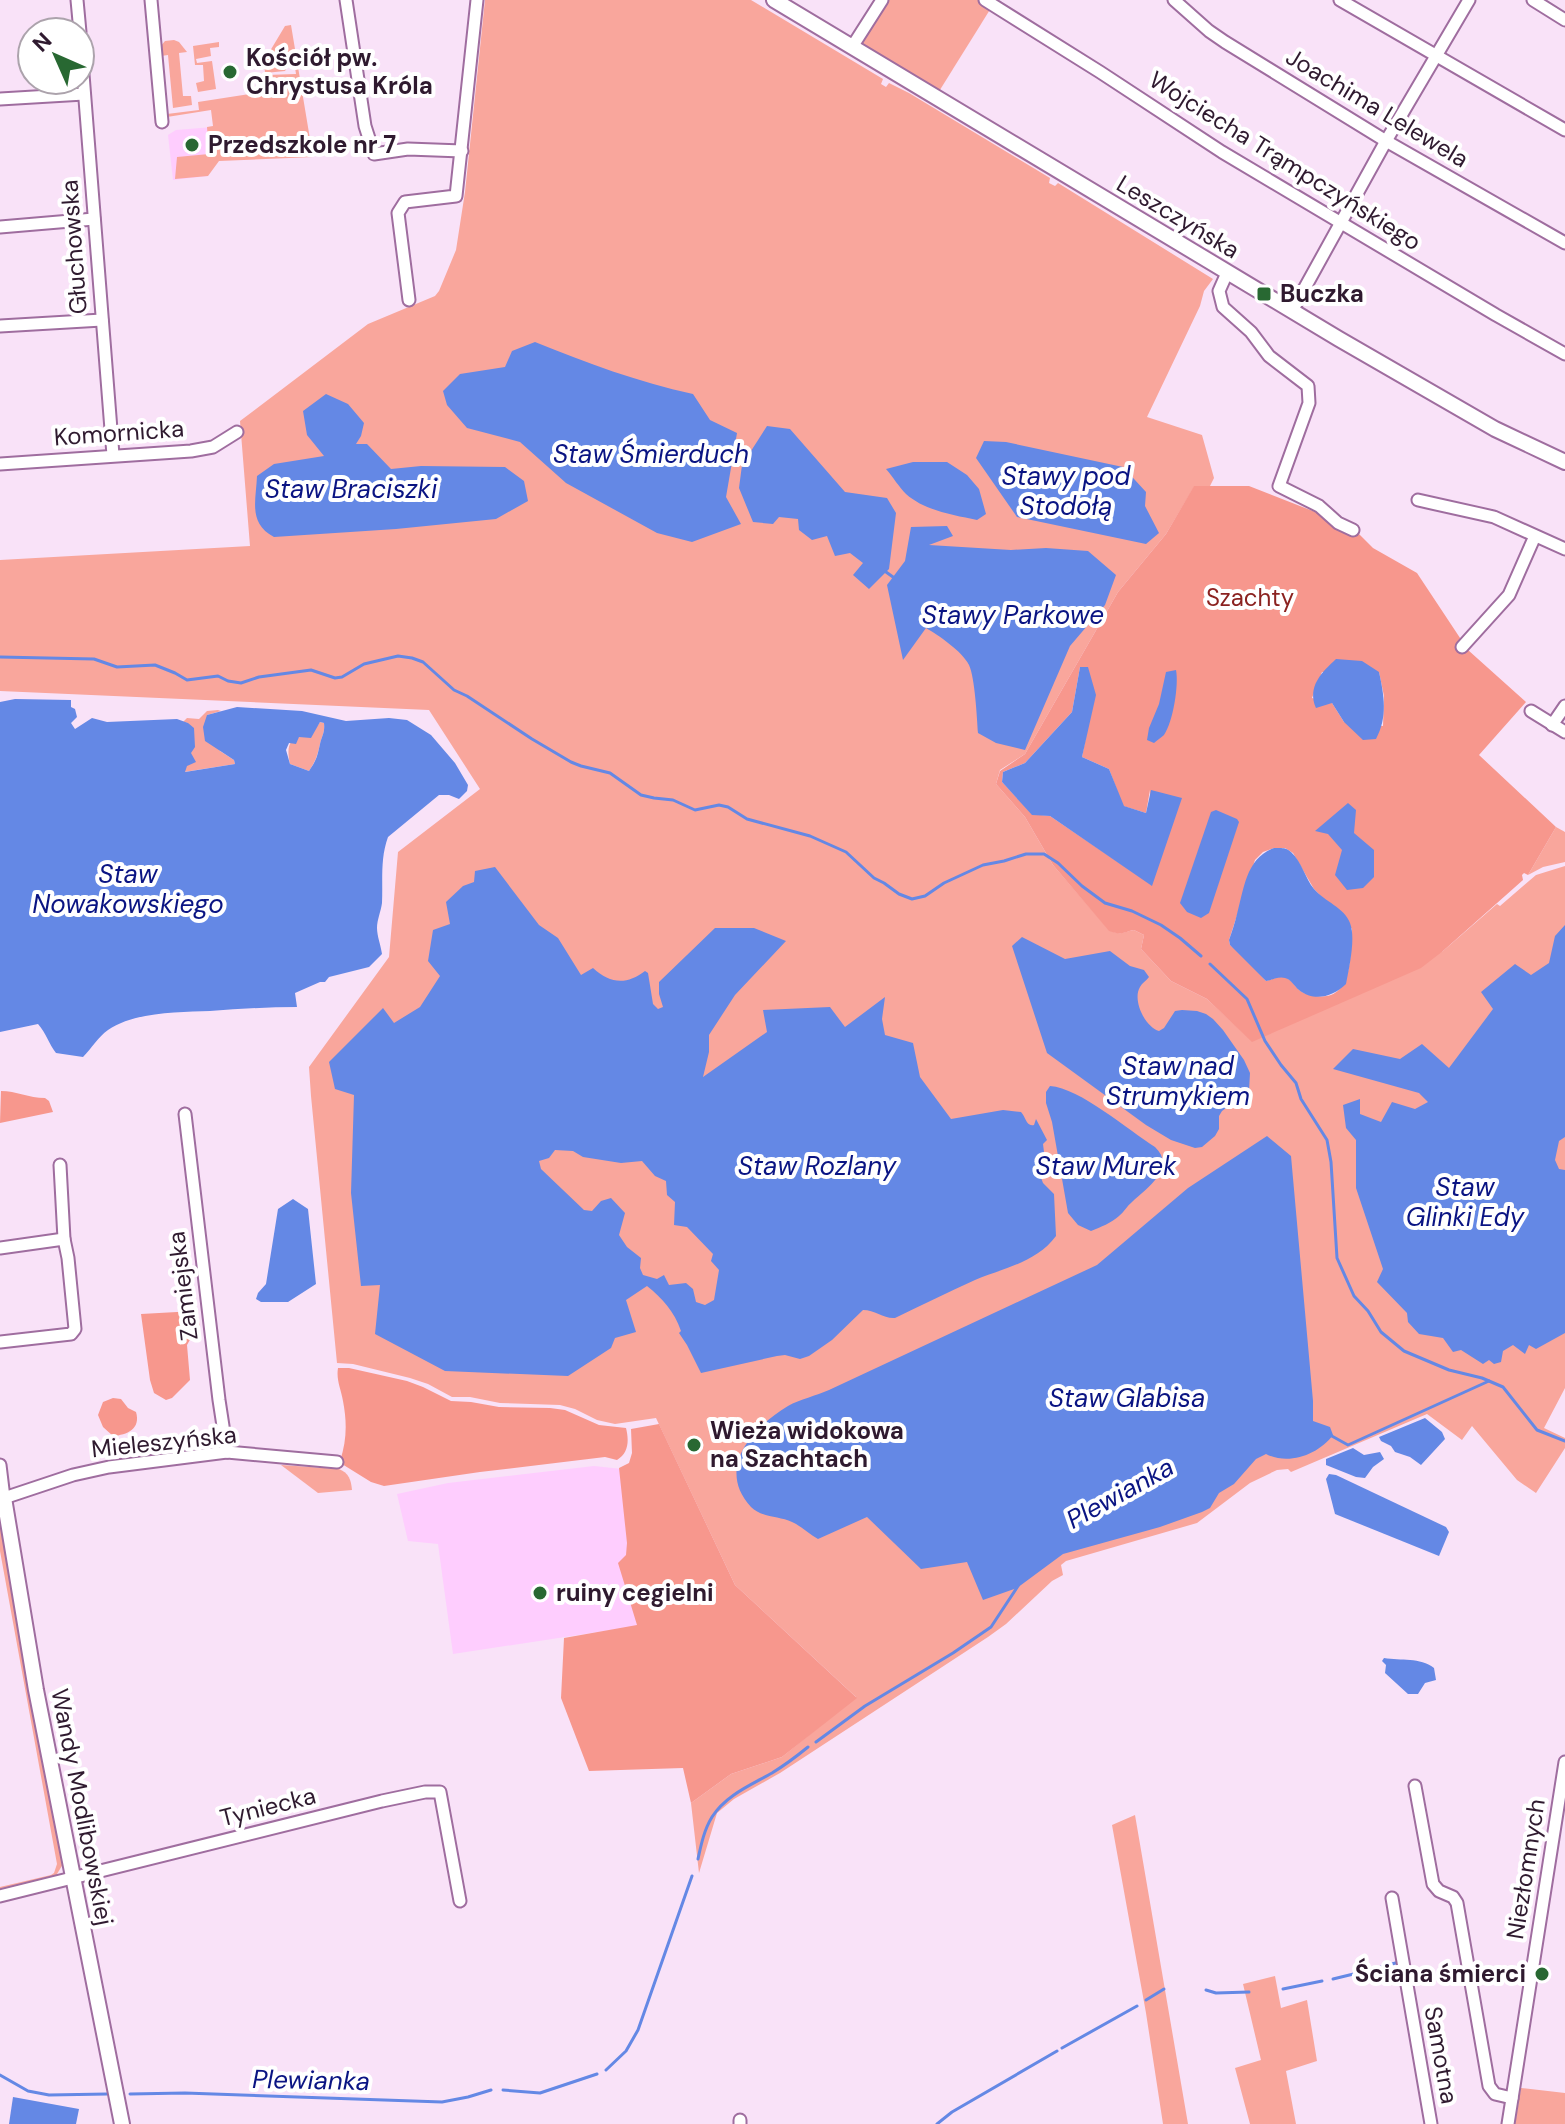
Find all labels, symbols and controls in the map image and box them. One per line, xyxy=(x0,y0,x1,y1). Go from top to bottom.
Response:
north arrow xyxy=(16,16,96,96)
text: N xyxy=(26,26,58,58)
street label: Joachima Lelewela xyxy=(1280,41,1474,174)
place label: Kościół pw. Chrystusa Króla xyxy=(246,42,433,101)
marker: Kościół pw. Chrystusa Króla xyxy=(221,63,239,81)
street label: Wojciecha Trąmpczyńskiego xyxy=(1143,64,1427,257)
place label: Przedszkole nr 7 xyxy=(208,129,396,160)
marker: Przedszkole nr 7 xyxy=(183,136,201,154)
street label: Leszczyńska xyxy=(1111,168,1245,265)
street label: Głuchowska xyxy=(53,179,94,315)
place label: Buczka xyxy=(1280,278,1364,309)
marker: Buczka xyxy=(1255,285,1273,303)
street label: Komornicka xyxy=(53,412,185,453)
water label: Staw Śmierduch xyxy=(553,437,749,471)
water label: Stawy pod Stodołą xyxy=(1002,459,1131,523)
water label: Staw Braciszki xyxy=(265,472,438,506)
park label: Szachty xyxy=(1206,582,1294,613)
water label: Stawy Parkowe xyxy=(922,598,1104,632)
water label: Staw Nowakowskiego xyxy=(32,857,224,921)
water label: Staw nad Strumykiem xyxy=(1106,1049,1250,1113)
water label: Staw Rozlany xyxy=(738,1149,898,1183)
water label: Staw Murek xyxy=(1036,1149,1177,1183)
water label: Staw Glinki Edy xyxy=(1406,1170,1526,1234)
street label: Zamiejska xyxy=(160,1230,205,1342)
water label: Staw Glabisa xyxy=(1049,1381,1205,1415)
place label: Wieża widokowa na Szachtach xyxy=(710,1415,904,1474)
street label: Mieleszyńska xyxy=(90,1418,238,1465)
marker: Wieża widokowa na Szachtach xyxy=(685,1436,703,1454)
water label: Plewianka xyxy=(1060,1450,1180,1536)
place label: ruiny cegielni xyxy=(556,1577,714,1608)
marker: ruiny cegielni xyxy=(531,1584,549,1602)
street label: Wandy Modlibowskiej xyxy=(44,1686,121,1928)
street label: Tyniecka xyxy=(217,1780,319,1833)
street label: Niezłomnych xyxy=(1499,1796,1552,1941)
place label: Ściana śmierci xyxy=(1355,1957,1526,1989)
marker: Ściana śmierci xyxy=(1533,1965,1551,1983)
street label: Samotna xyxy=(1418,2004,1465,2106)
water label: Plewianka xyxy=(252,2062,370,2098)

